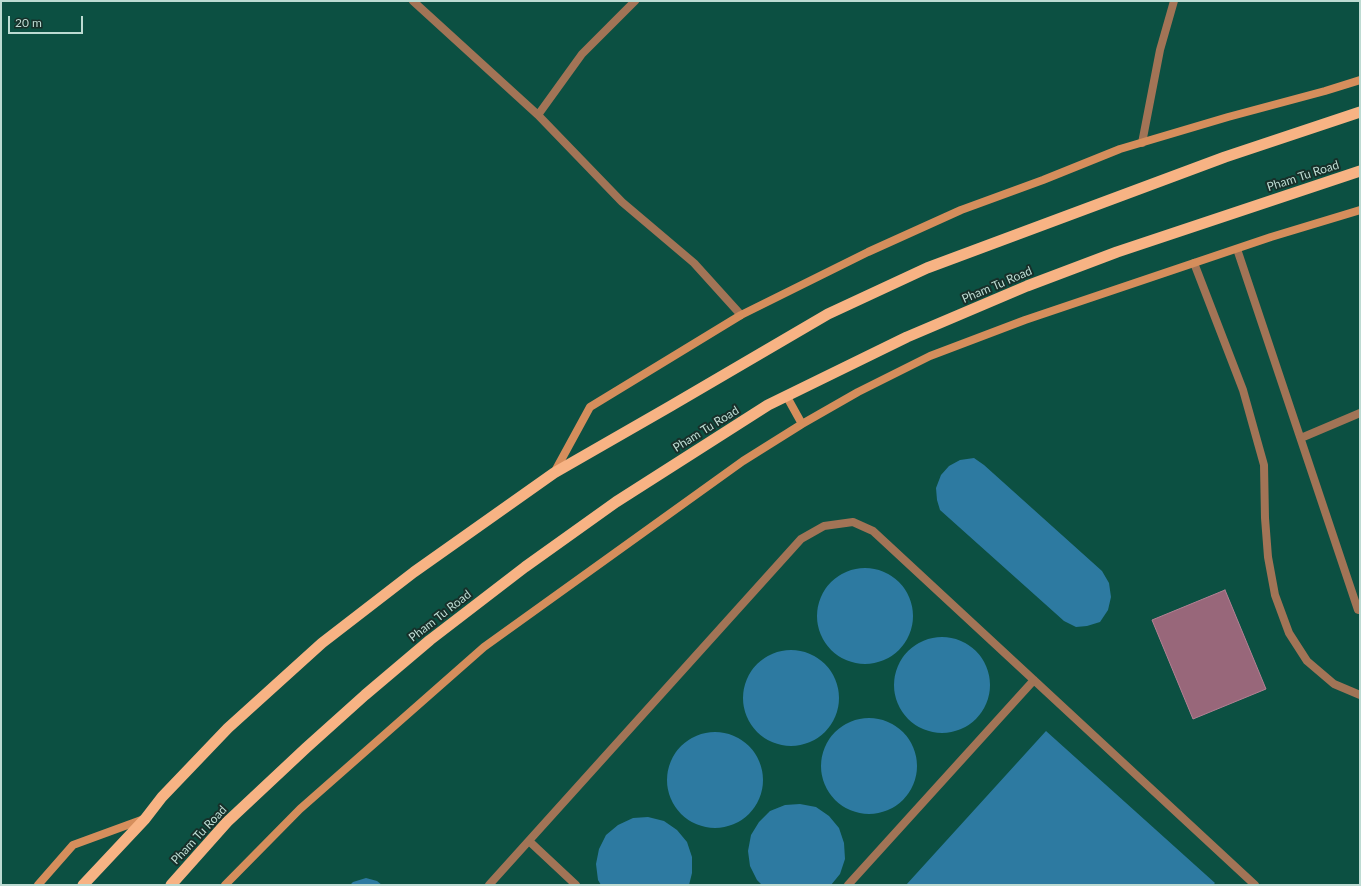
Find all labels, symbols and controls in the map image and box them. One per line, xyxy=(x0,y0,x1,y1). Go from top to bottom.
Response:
scale bar xyxy=(10,8,85,34)
text: 20 m xyxy=(15,15,42,30)
street label: Pham Tu Road xyxy=(1265,158,1341,194)
street label: Pham Tu Road xyxy=(960,264,1034,306)
street label: Pham Tu Road xyxy=(670,403,742,455)
street label: Pham Tu Road xyxy=(406,587,474,645)
street label: Pham Tu Road xyxy=(168,803,230,867)

